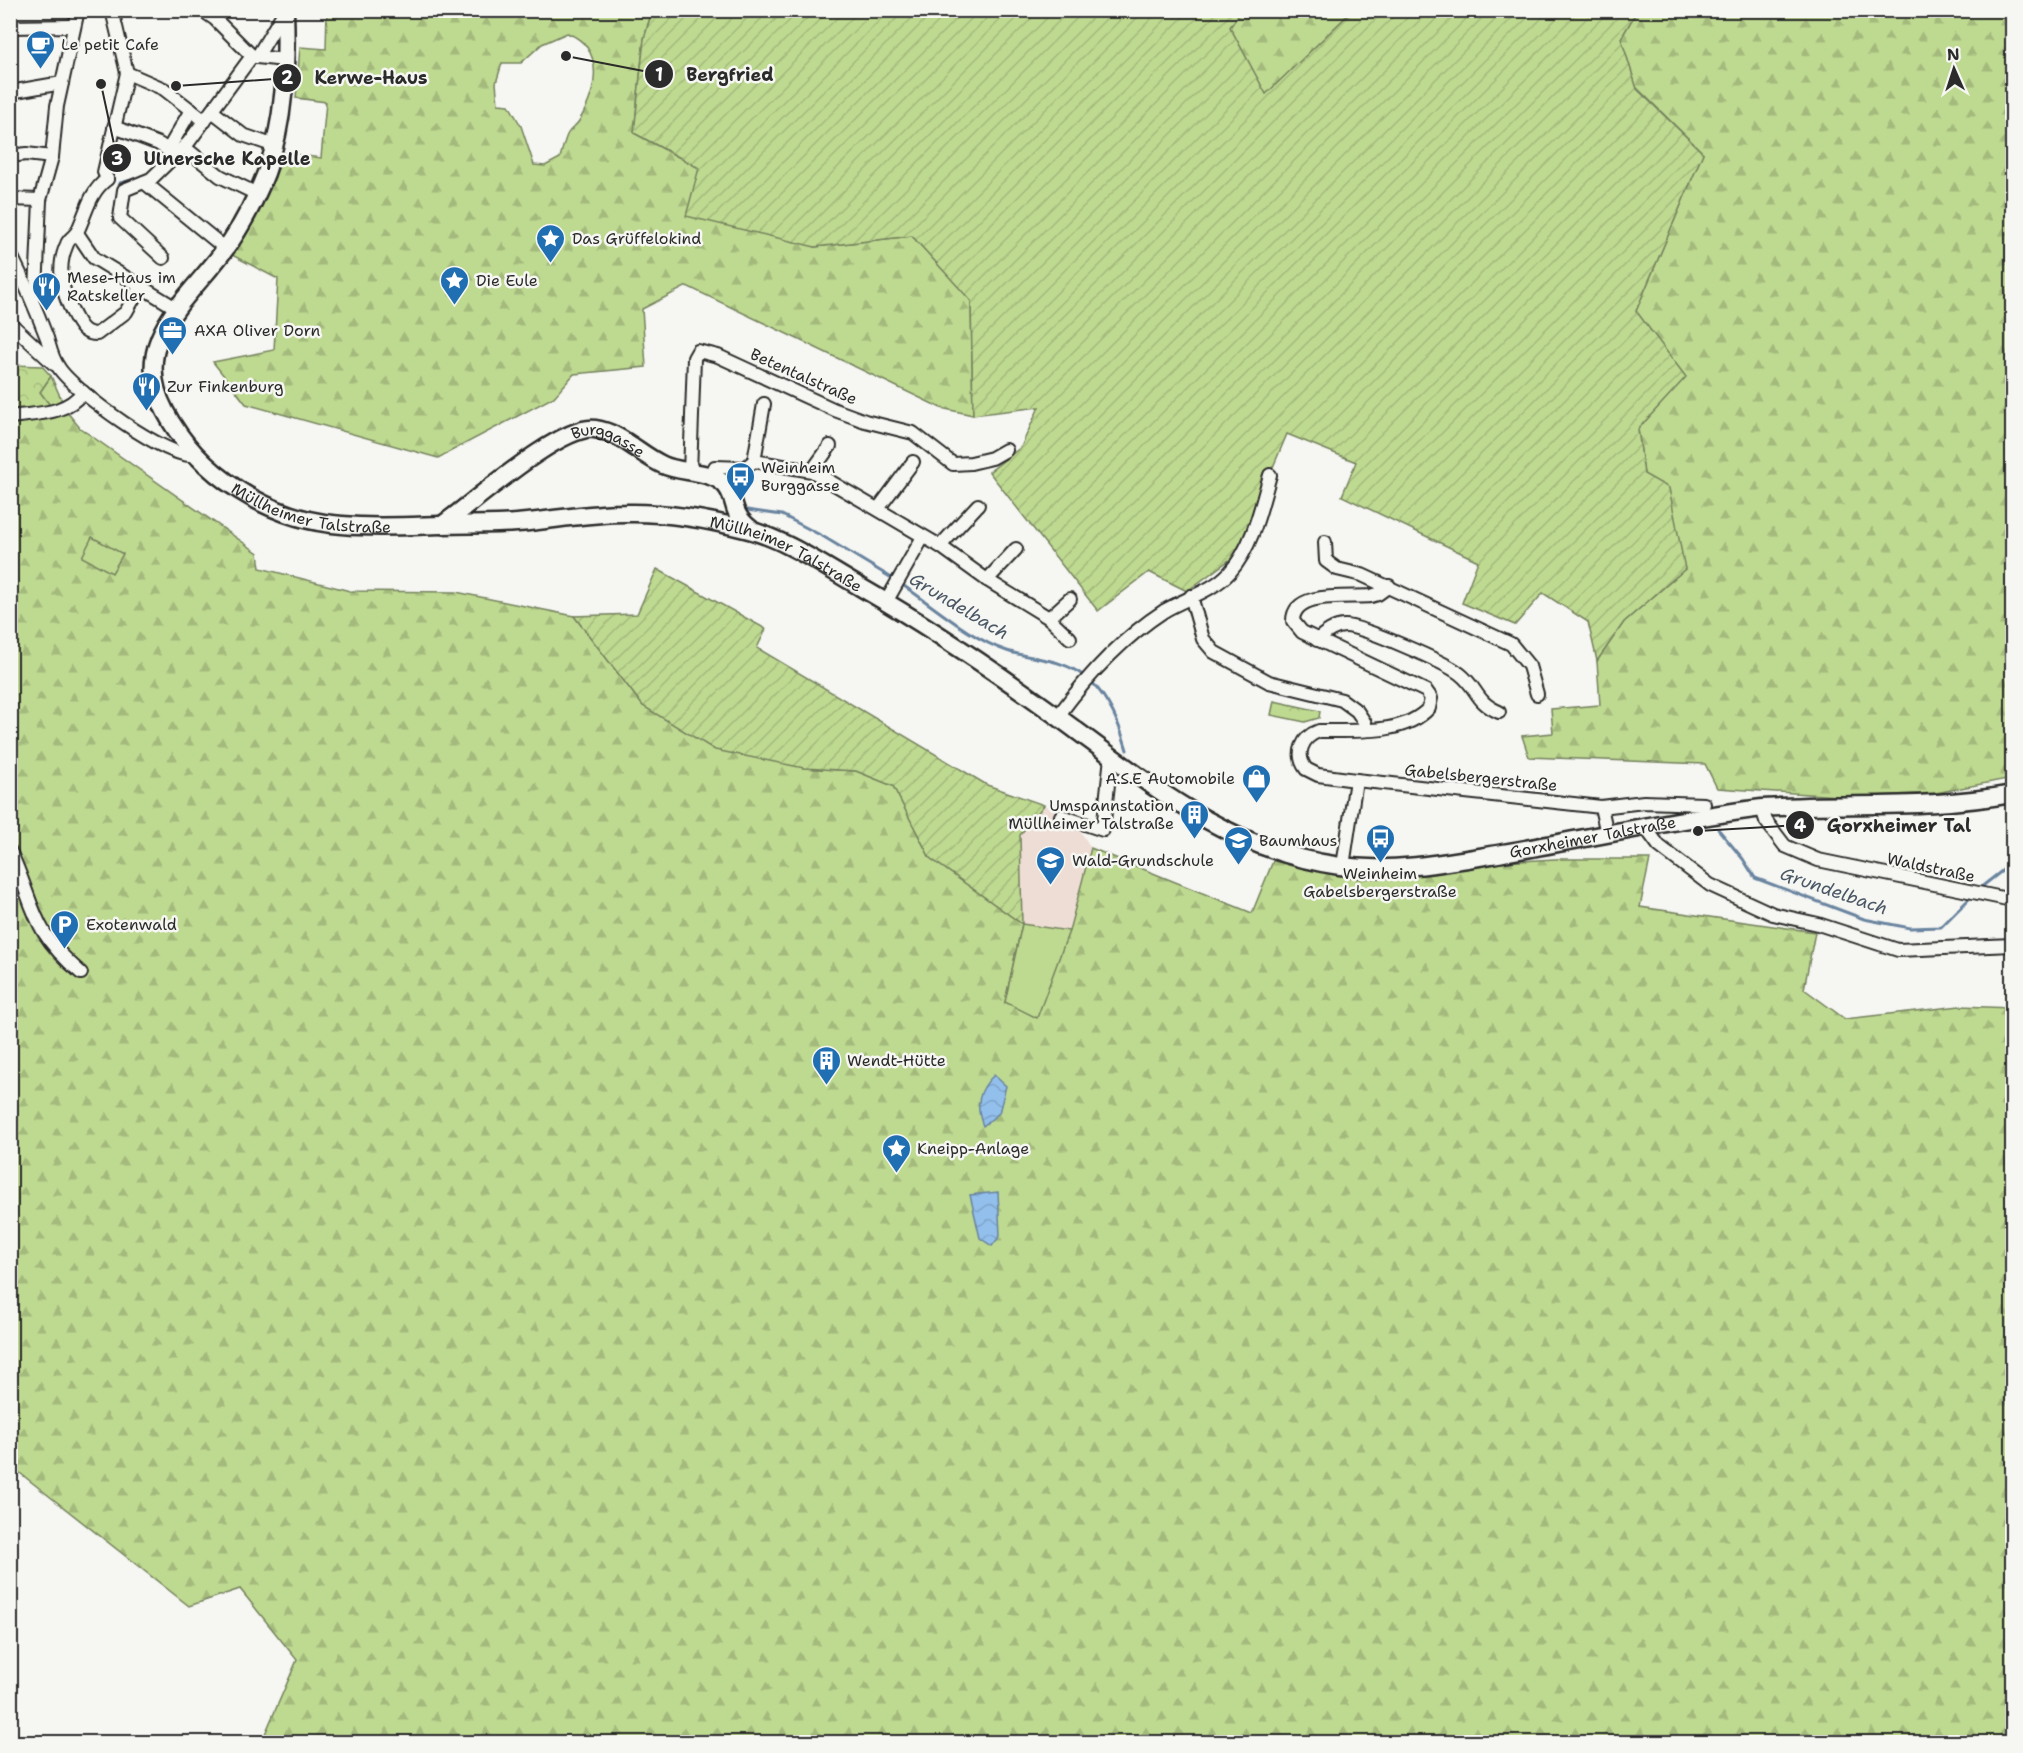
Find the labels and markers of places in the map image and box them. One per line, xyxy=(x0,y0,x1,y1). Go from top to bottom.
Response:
cafe icon: Le petit Cafe xyxy=(24,28,56,70)
place label: Le petit Cafe xyxy=(61,34,159,55)
callout: Bergfried xyxy=(644,56,786,92)
callout: Kerwe-Haus xyxy=(272,60,439,96)
callout: Ulnersche Kapelle xyxy=(102,140,323,176)
place icon: Das Grüffelokind xyxy=(535,222,567,264)
place label: Das Grüffelokind xyxy=(572,228,701,249)
place icon: Die Eule xyxy=(439,264,471,306)
place label: Mese-Haus im Ratskeller xyxy=(67,267,176,306)
restaurant icon: Mese-Haus im Ratskeller xyxy=(30,270,62,312)
place label: Die Eule xyxy=(476,270,538,291)
office icon: AXA Oliver Dorn xyxy=(157,314,189,356)
place label: AXA Oliver Dorn xyxy=(194,320,321,341)
restaurant icon: Zur Finkenburg xyxy=(130,370,162,412)
place label: Zur Finkenburg xyxy=(167,376,284,397)
place label: Weinheim Burggasse xyxy=(761,457,840,496)
bus stop icon: Weinheim Burggasse xyxy=(724,460,756,502)
shop icon: A.S.E Automobile xyxy=(1240,762,1272,804)
place label: A.S.E Automobile xyxy=(1105,768,1235,789)
place label: Umspannstation Müllheimer Talstraße xyxy=(1008,795,1174,834)
building icon: Umspannstation Müllheimer Talstraße xyxy=(1179,798,1211,840)
callout: Gorxheimer Tal xyxy=(1785,807,1983,843)
bus stop icon: Weinheim Gabelsbergerstraße xyxy=(1364,822,1396,864)
school or university icon: Baumhaus xyxy=(1222,824,1254,866)
place label: Baumhaus xyxy=(1259,830,1338,851)
school or university icon: Wald-Grundschule xyxy=(1035,844,1067,886)
place label: Wald-Grundschule xyxy=(1072,850,1214,871)
place label: Weinheim Gabelsbergerstraße xyxy=(1303,863,1457,902)
parking icon: Exotenwald xyxy=(49,908,81,950)
place label: Exotenwald xyxy=(86,914,177,935)
building icon: Wendt-Hütte xyxy=(810,1044,842,1086)
place label: Wendt-Hütte xyxy=(847,1050,946,1071)
place icon: Kneipp-Anlage xyxy=(880,1132,912,1174)
place label: Kneipp-Anlage xyxy=(917,1138,1029,1159)

